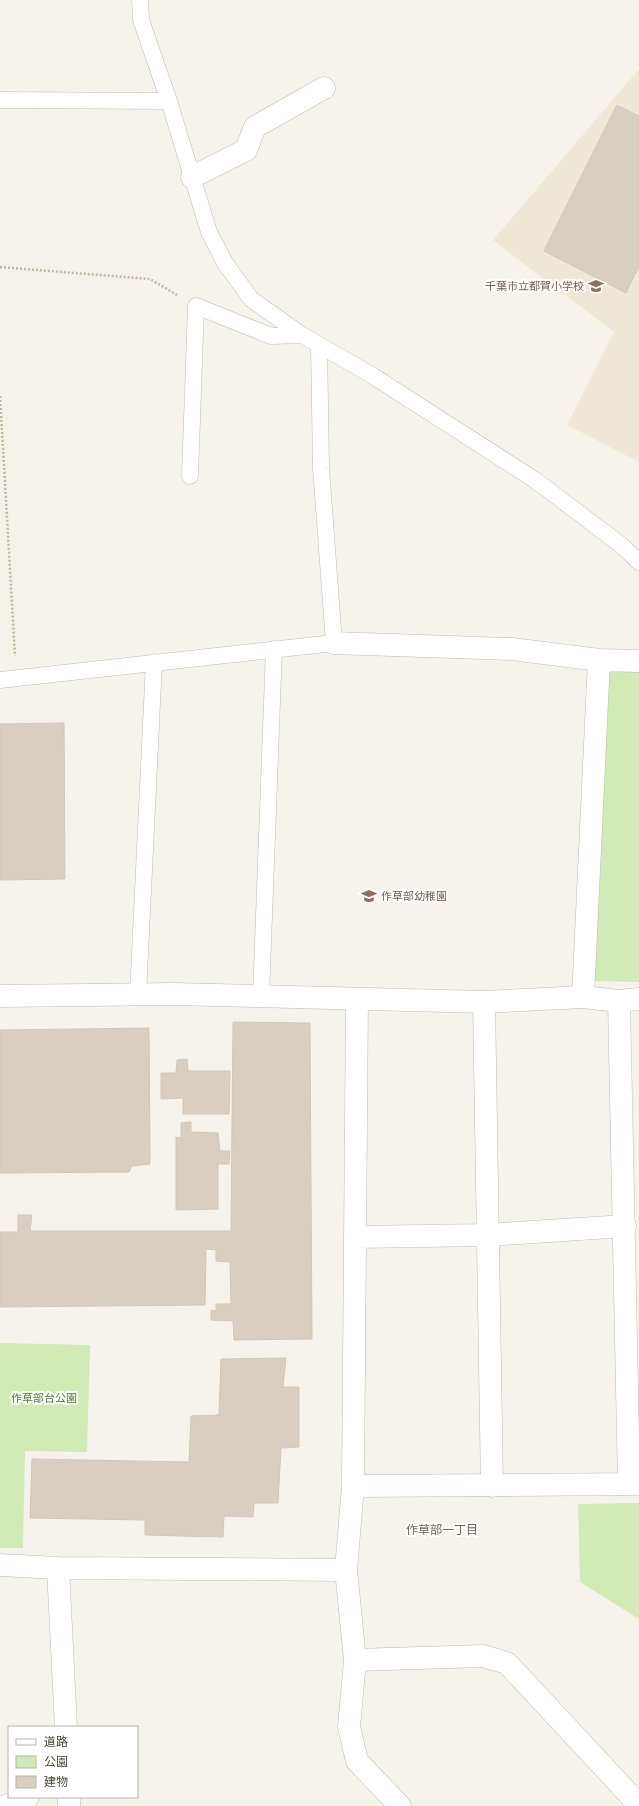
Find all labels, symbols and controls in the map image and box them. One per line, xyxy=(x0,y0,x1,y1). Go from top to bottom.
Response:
school or university icon: 千葉市立都賀小学校 xyxy=(587,277,605,295)
place label: 千葉市立都賀小学校 xyxy=(485,278,584,294)
school or university icon: 作草部幼稚園 xyxy=(360,887,378,905)
place label: 作草部幼稚園 xyxy=(381,888,447,904)
park label: 作草部台公園 xyxy=(11,1390,77,1406)
district label: 作草部一丁目 xyxy=(406,1521,478,1538)
legend xyxy=(8,1726,138,1798)
text: 道路 xyxy=(44,1733,68,1750)
text: 公園 xyxy=(44,1753,68,1770)
text: 建物 xyxy=(44,1773,68,1790)

